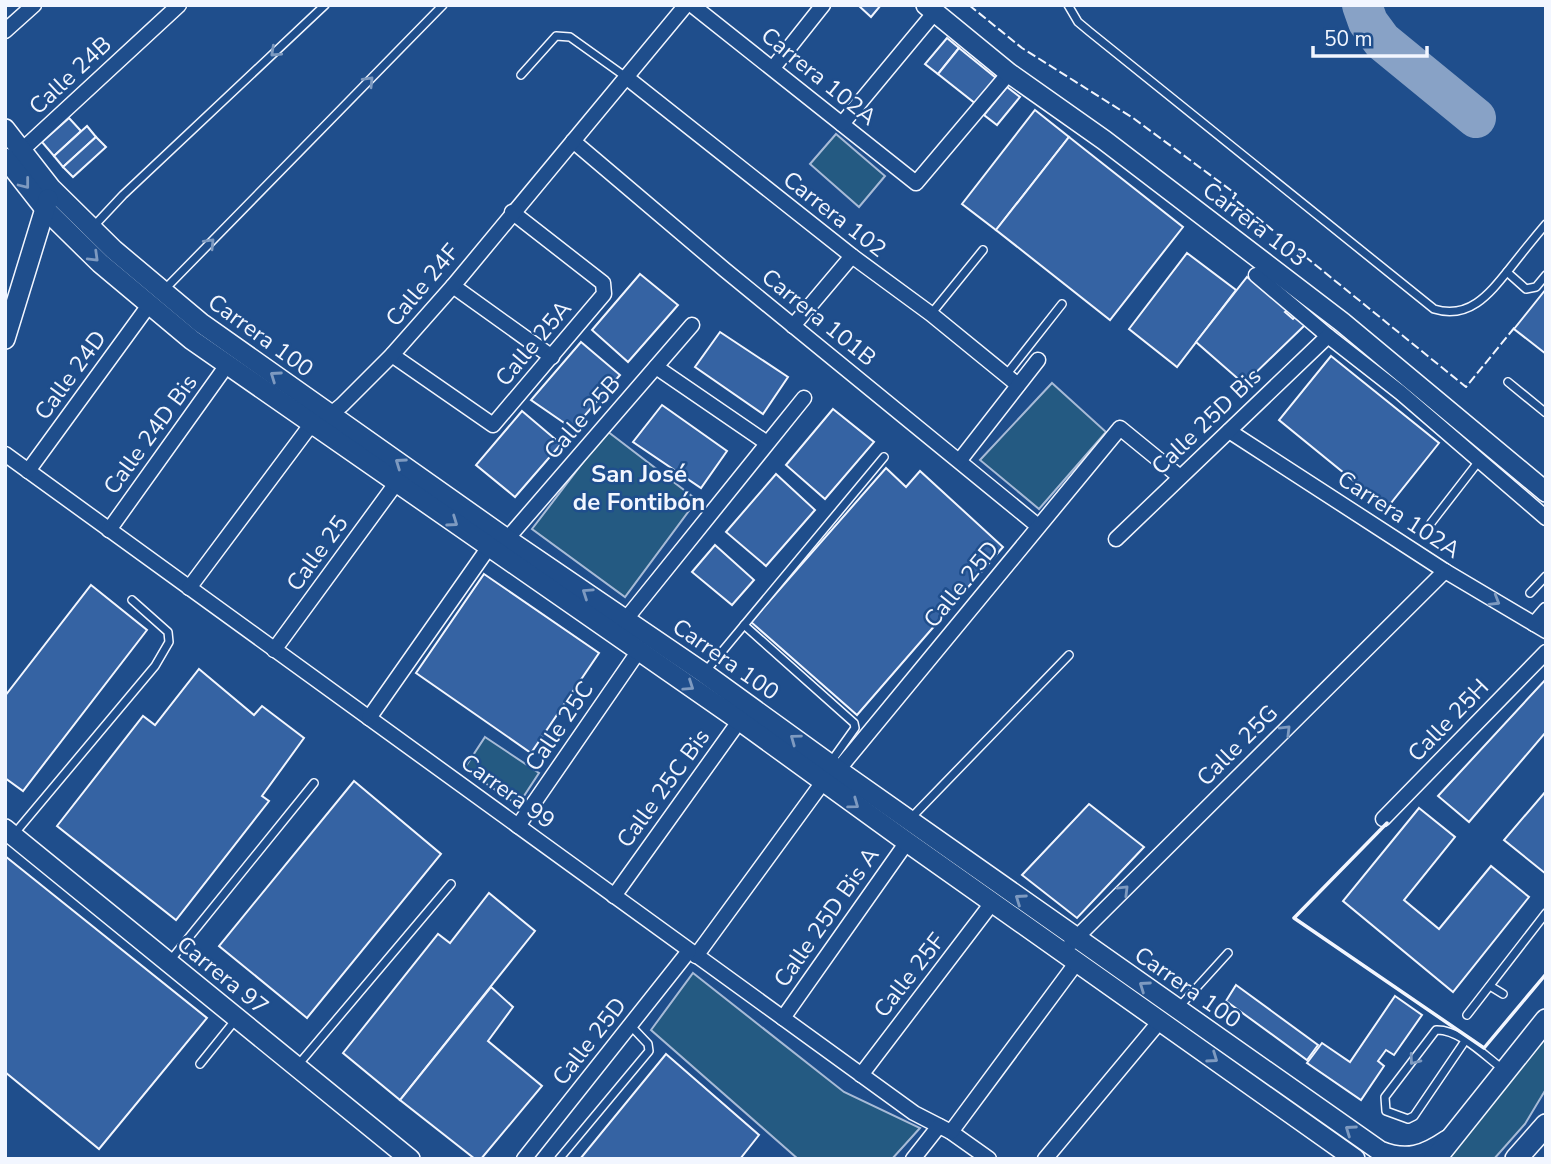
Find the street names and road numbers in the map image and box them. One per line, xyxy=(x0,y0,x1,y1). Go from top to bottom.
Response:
street label: Carrera 102A xyxy=(754,20,883,133)
street label: Calle 24B xyxy=(22,29,118,122)
street label: Carrera 102 xyxy=(777,164,893,265)
street label: Carrera 103 xyxy=(1196,175,1313,274)
street label: Calle 24F xyxy=(379,237,466,333)
street label: Carrera 101B xyxy=(755,262,882,373)
street label: Carrera 100 xyxy=(202,287,320,384)
street label: Calle 25A xyxy=(488,294,579,393)
street label: Calle 24D xyxy=(27,324,113,426)
street label: Calle 25D Bis xyxy=(1145,361,1268,482)
street label: Calle 24D Bis xyxy=(96,368,205,501)
street label: Calle 25B xyxy=(537,369,628,466)
street label: Carrera 102A xyxy=(1331,463,1466,566)
street label: Calle 25 xyxy=(279,509,355,597)
street label: Calle 25D xyxy=(917,534,1006,634)
street label: Carrera 100 xyxy=(666,611,785,708)
street label: Calle 25H xyxy=(1401,672,1496,769)
street label: Calle 25C xyxy=(518,675,601,777)
street label: Calle 25G xyxy=(1190,698,1285,793)
street label: Calle 25C Bis xyxy=(610,723,717,854)
street label: Carrera 99 xyxy=(454,747,561,836)
street label: Calle 25D Bis A xyxy=(767,841,886,993)
street label: Calle 25F xyxy=(867,926,952,1024)
street label: Carrera 97 xyxy=(170,929,275,1022)
street label: Carrera 100 xyxy=(1128,939,1247,1036)
street label: Calle 25D xyxy=(545,991,634,1092)

